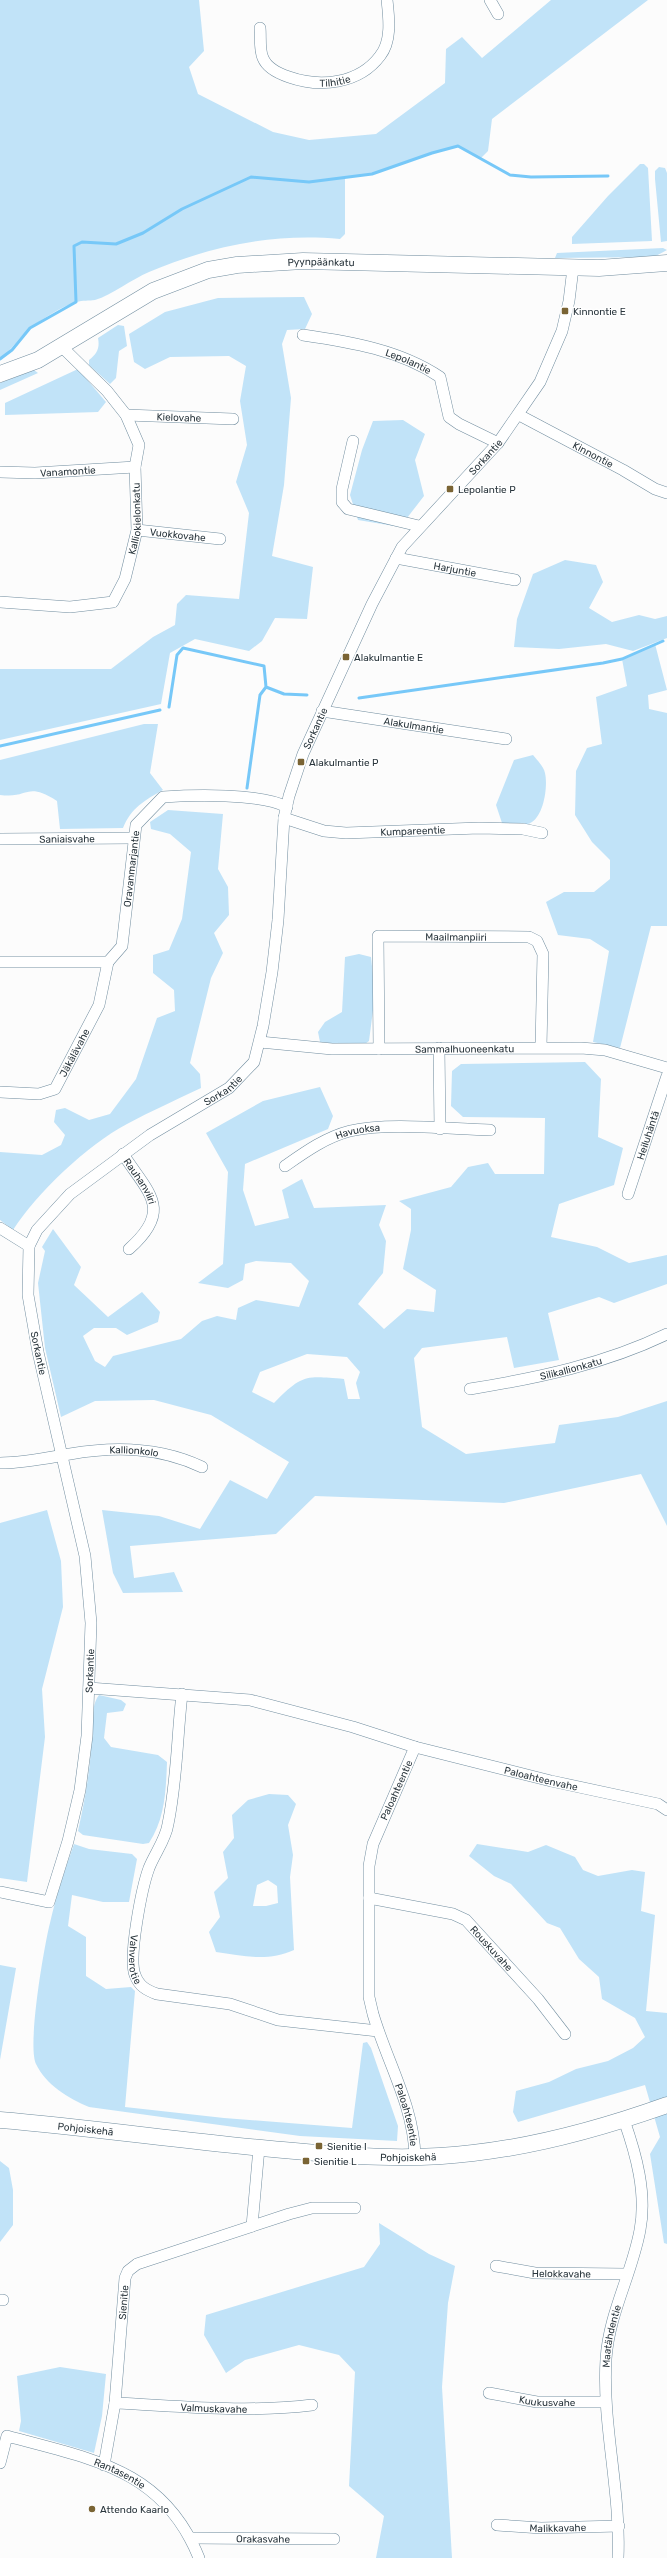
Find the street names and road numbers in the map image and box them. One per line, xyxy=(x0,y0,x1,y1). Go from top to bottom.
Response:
street label: Tilhitie xyxy=(319,73,353,90)
street label: Pyynpäänkatu xyxy=(287,256,355,269)
street label: Lepolantie xyxy=(384,347,433,377)
street label: Kielovahe xyxy=(156,411,202,425)
street label: Sorkantie xyxy=(467,437,506,478)
street label: Kinnontie xyxy=(570,440,616,471)
street label: Vanamontie xyxy=(40,464,97,480)
street label: Kalliokielonkatu xyxy=(126,482,144,556)
street label: Vuokkovahe xyxy=(149,526,207,544)
street label: Harjuntie xyxy=(433,560,477,580)
street label: Sorkantie xyxy=(301,706,331,751)
street label: Alakulmantie xyxy=(383,715,445,737)
street label: Kumpareentie xyxy=(380,824,446,839)
street label: Oravanmarjantie xyxy=(122,830,142,908)
street label: Saniaisvahe xyxy=(39,833,95,846)
street label: Maailmanpiiri xyxy=(425,931,487,944)
street label: Jäkälävahe xyxy=(57,1026,93,1079)
street label: Sammalhuoneenkatu xyxy=(415,1043,514,1056)
street label: Sorkantie xyxy=(202,1073,245,1109)
street label: Heiluhäntä xyxy=(635,1109,662,1161)
street label: Havuoksa xyxy=(334,1122,381,1142)
street label: Rauhanviiri xyxy=(121,1156,158,1205)
street label: Sorkantie xyxy=(28,1330,49,1376)
street label: Silikallionkatu xyxy=(539,1355,604,1383)
street label: Kallionkolo xyxy=(109,1444,160,1460)
street label: Sorkantie xyxy=(84,1648,97,1693)
street label: Paloahteentie xyxy=(378,1758,416,1822)
street label: Paloahteenvahe xyxy=(503,1765,579,1794)
street label: Rouskuvahe xyxy=(467,1924,515,1974)
street label: Vahverotie xyxy=(126,1934,144,1987)
street label: Paloahteentie xyxy=(392,2082,419,2147)
street label: Pohjoiskehä xyxy=(57,2121,114,2139)
street label: Pohjoiskehä xyxy=(380,2151,437,2164)
street label: Helokkavahe xyxy=(532,2268,591,2281)
street label: Sienitie xyxy=(117,2284,131,2320)
street label: Maatähdentie xyxy=(601,2303,624,2368)
street label: Kuukusvahe xyxy=(518,2394,576,2409)
street label: Valmuskavahe xyxy=(180,2402,248,2416)
street label: Rantasentie xyxy=(92,2456,148,2492)
street label: Malikkavahe xyxy=(529,2522,587,2535)
street label: Orakasvahe xyxy=(236,2533,290,2546)

